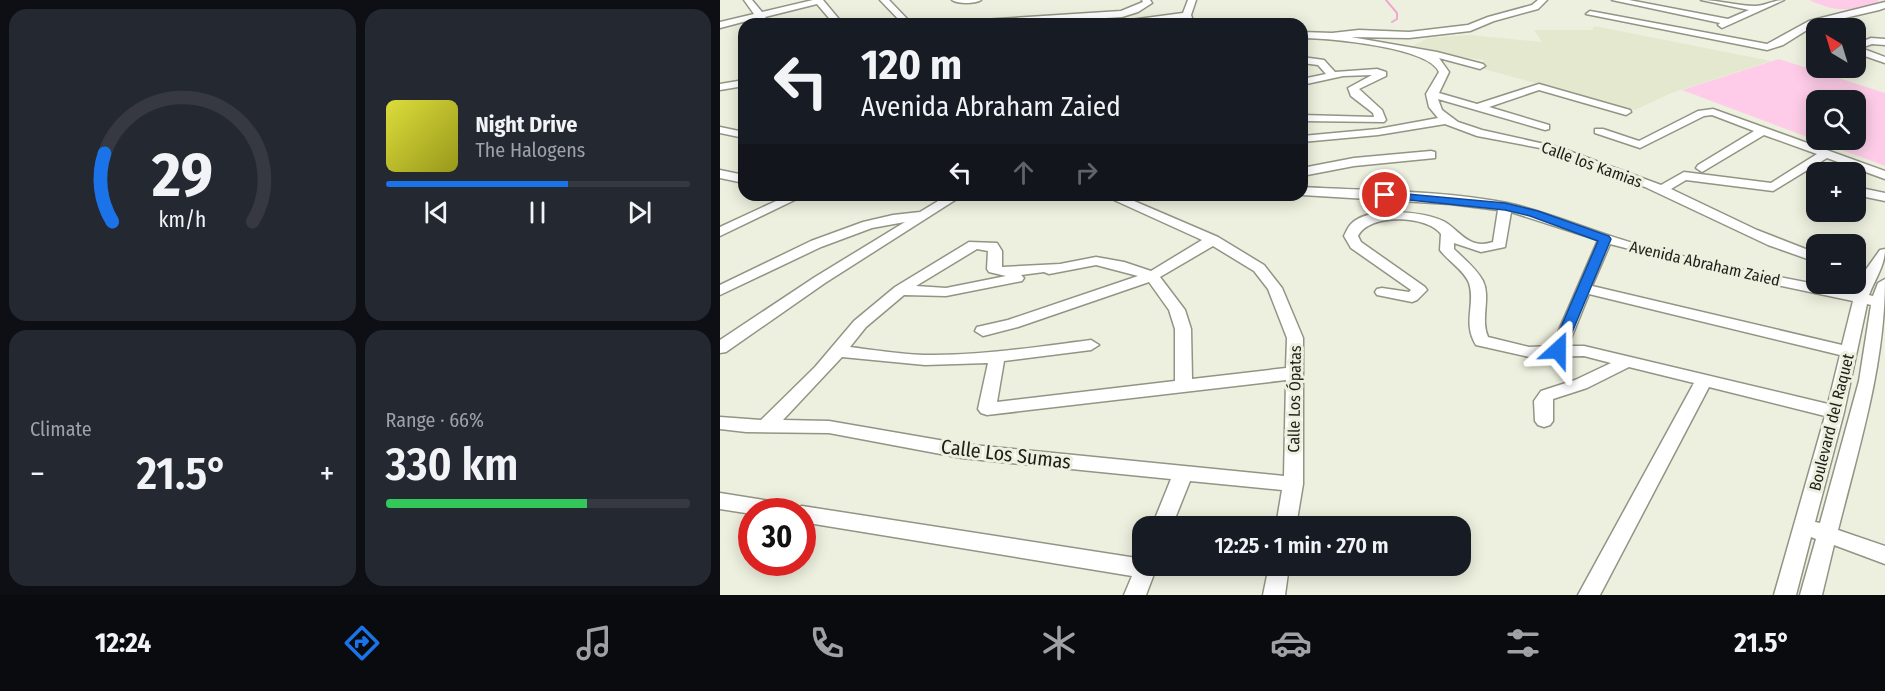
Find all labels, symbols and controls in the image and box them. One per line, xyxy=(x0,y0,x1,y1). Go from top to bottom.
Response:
north arrow xyxy=(1806,18,1866,78)
map controls xyxy=(1806,18,1866,294)
text: 120 m xyxy=(861,40,962,90)
icon: left xyxy=(762,42,840,120)
button: search xyxy=(1806,90,1866,150)
text: Avenida Abraham Zaied xyxy=(861,91,1121,123)
text: Night Drive xyxy=(476,111,577,138)
street label: Calle los Kamias xyxy=(1539,137,1645,192)
text: 29 xyxy=(151,138,213,213)
text: The Halogens xyxy=(476,138,585,162)
icon: left xyxy=(944,156,977,189)
icon: ahead xyxy=(1007,156,1040,189)
icon: right xyxy=(1070,156,1103,189)
button: + xyxy=(1806,162,1866,222)
pin xyxy=(1359,169,1410,220)
icon: arrive xyxy=(1368,178,1401,211)
icon: previous xyxy=(420,196,453,229)
icon: pause xyxy=(521,196,554,229)
icon: next xyxy=(623,196,656,229)
text: km/h xyxy=(158,207,206,233)
button: − xyxy=(1806,234,1866,294)
street label: Avenida Abraham Zaied xyxy=(1628,237,1782,290)
position arrow xyxy=(1526,318,1590,382)
street label: Calle Los Ópatas xyxy=(1284,345,1305,453)
street label: Boulevard del Raquet xyxy=(1805,351,1858,493)
text: Range · 66% xyxy=(386,408,484,432)
text: Climate xyxy=(30,417,92,441)
street label: Calle Los Sumas xyxy=(940,434,1072,474)
text: 330 km xyxy=(386,438,518,492)
text: 21.5° xyxy=(136,447,228,501)
text: − xyxy=(30,454,45,494)
text: + xyxy=(319,454,335,494)
speed limit sign: 30 xyxy=(738,498,816,576)
text: 12:25 · 1 min · 270 m xyxy=(1214,532,1389,559)
icon: directions xyxy=(341,622,383,664)
icon: music xyxy=(573,622,615,664)
icon: phone xyxy=(806,622,848,664)
icon: climate xyxy=(1038,622,1080,664)
icon: car xyxy=(1270,622,1312,664)
icon: filters xyxy=(1502,622,1544,664)
text: 12:24 xyxy=(95,627,151,659)
text: 21.5° xyxy=(1734,627,1790,659)

